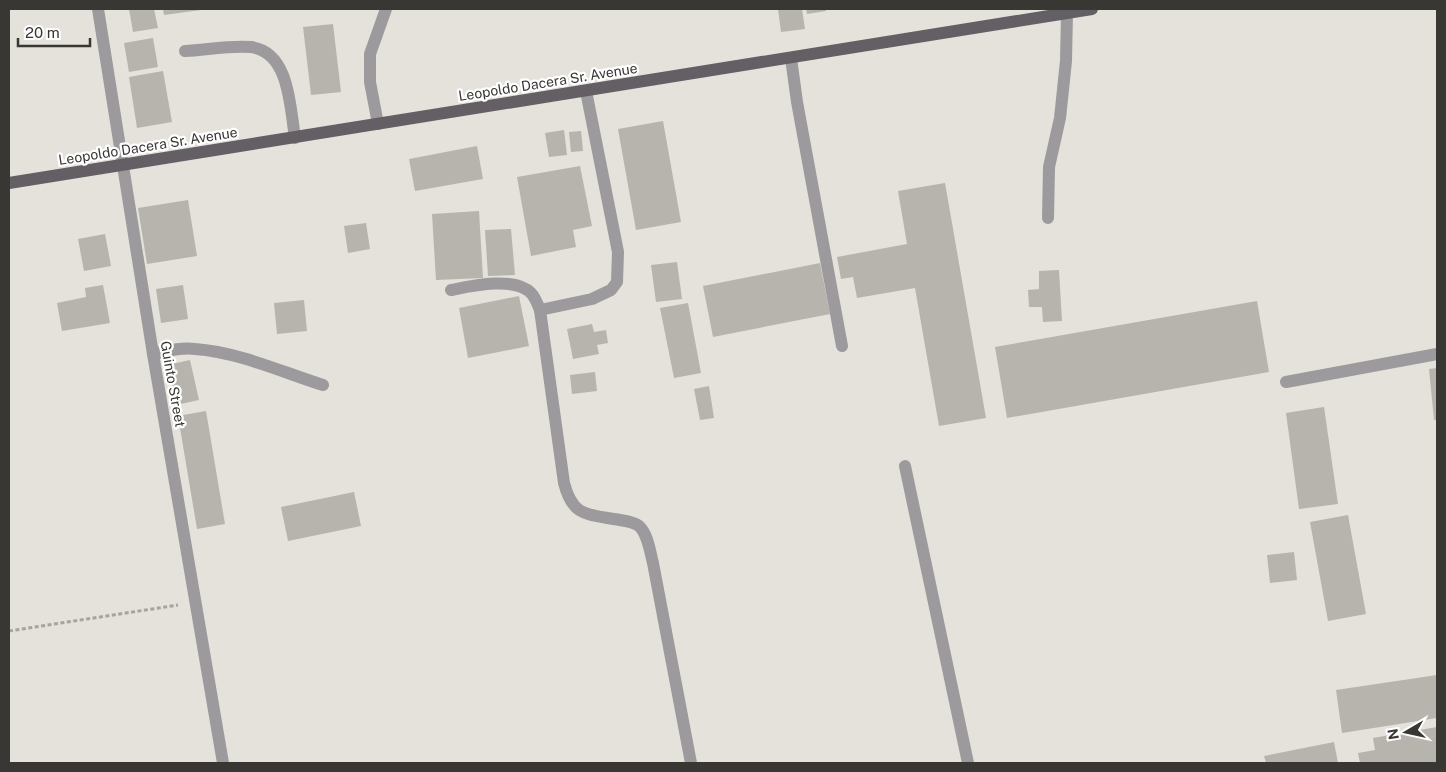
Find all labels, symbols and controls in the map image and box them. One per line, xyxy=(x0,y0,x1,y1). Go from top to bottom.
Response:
scale bar xyxy=(18,15,90,47)
text: 20 m xyxy=(25,24,60,41)
street label: Leopoldo Dacera Sr. Avenue xyxy=(457,60,639,104)
street label: Leopoldo Dacera Sr. Avenue xyxy=(57,124,239,168)
street label: Guinto Street xyxy=(158,340,188,428)
north arrow xyxy=(1381,707,1431,757)
text: N xyxy=(1384,727,1402,741)

